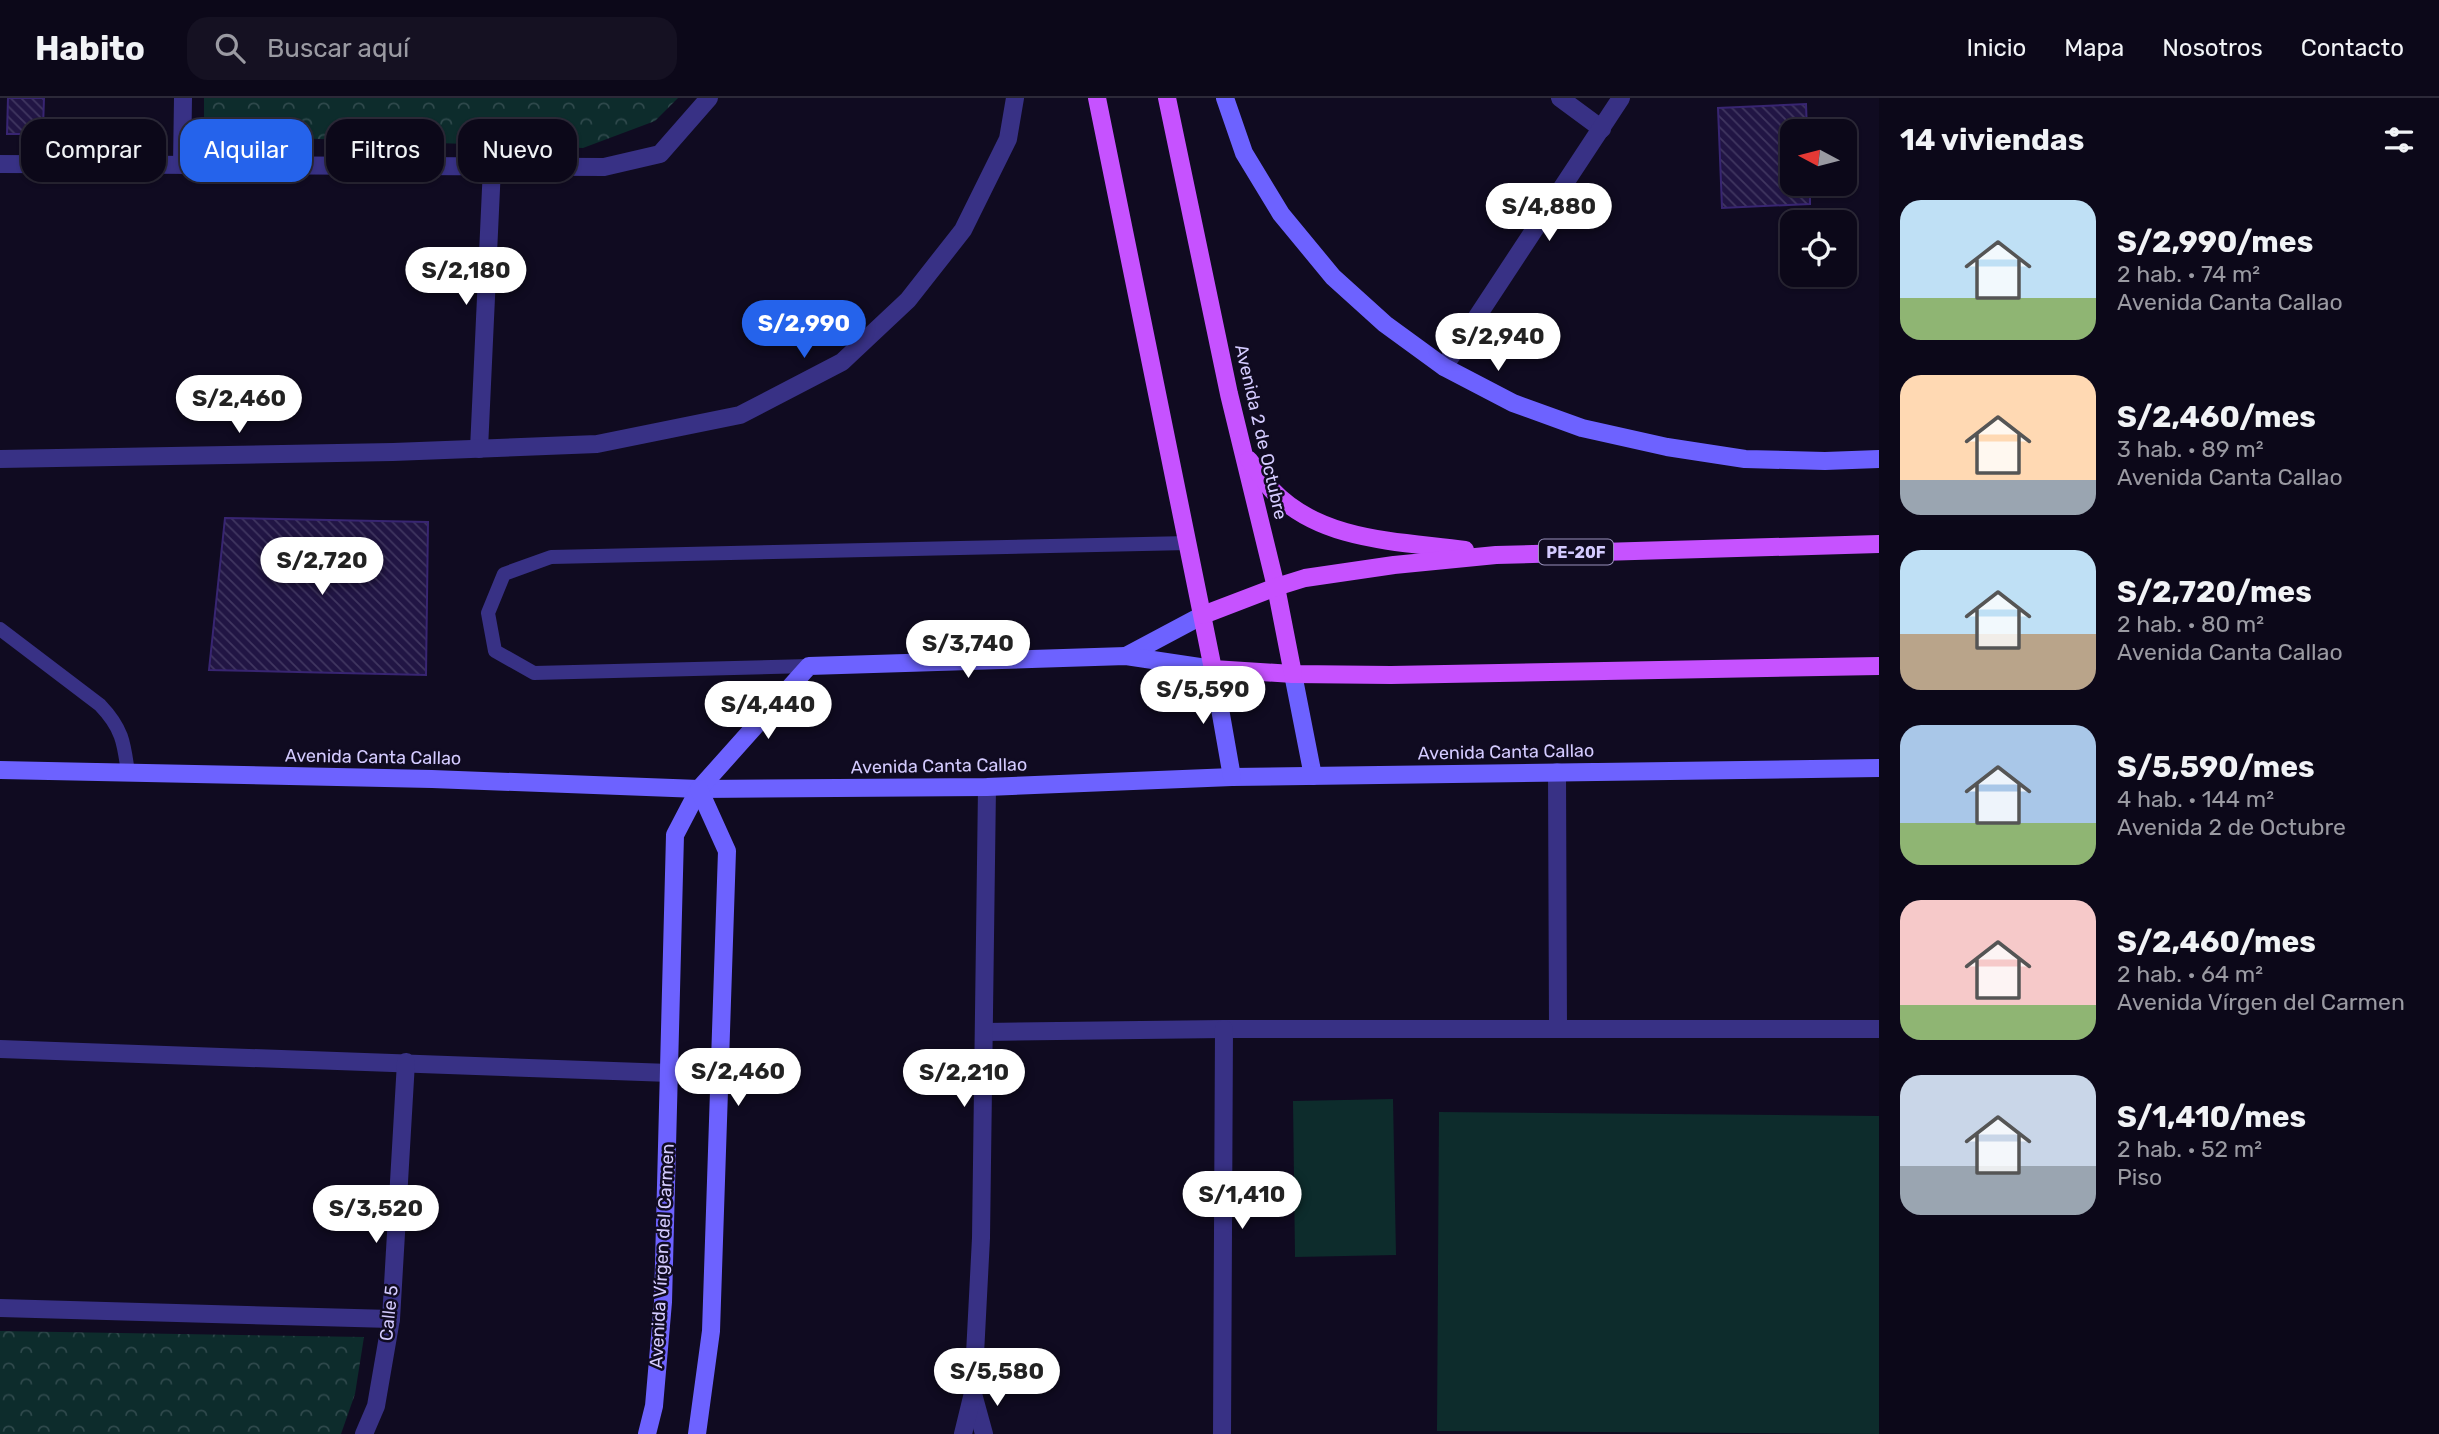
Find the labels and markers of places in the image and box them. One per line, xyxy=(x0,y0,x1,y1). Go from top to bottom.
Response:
pin: S/4,880 xyxy=(1484,184,1614,243)
pin: S/2,180 xyxy=(401,248,531,307)
pin: S/2,990 xyxy=(739,300,869,360)
pin: S/2,940 xyxy=(1433,314,1563,373)
pin: S/2,460 xyxy=(174,376,304,435)
pin: S/2,720 xyxy=(257,538,387,597)
pin: S/3,740 xyxy=(903,620,1033,680)
pin: S/5,590 xyxy=(1138,666,1268,726)
pin: S/4,440 xyxy=(703,682,833,741)
pin: S/2,460 xyxy=(673,1048,803,1108)
pin: S/2,210 xyxy=(899,1049,1029,1109)
pin: S/1,410 xyxy=(1177,1172,1307,1231)
pin: S/3,520 xyxy=(311,1186,441,1245)
pin: S/5,580 xyxy=(932,1348,1062,1408)

